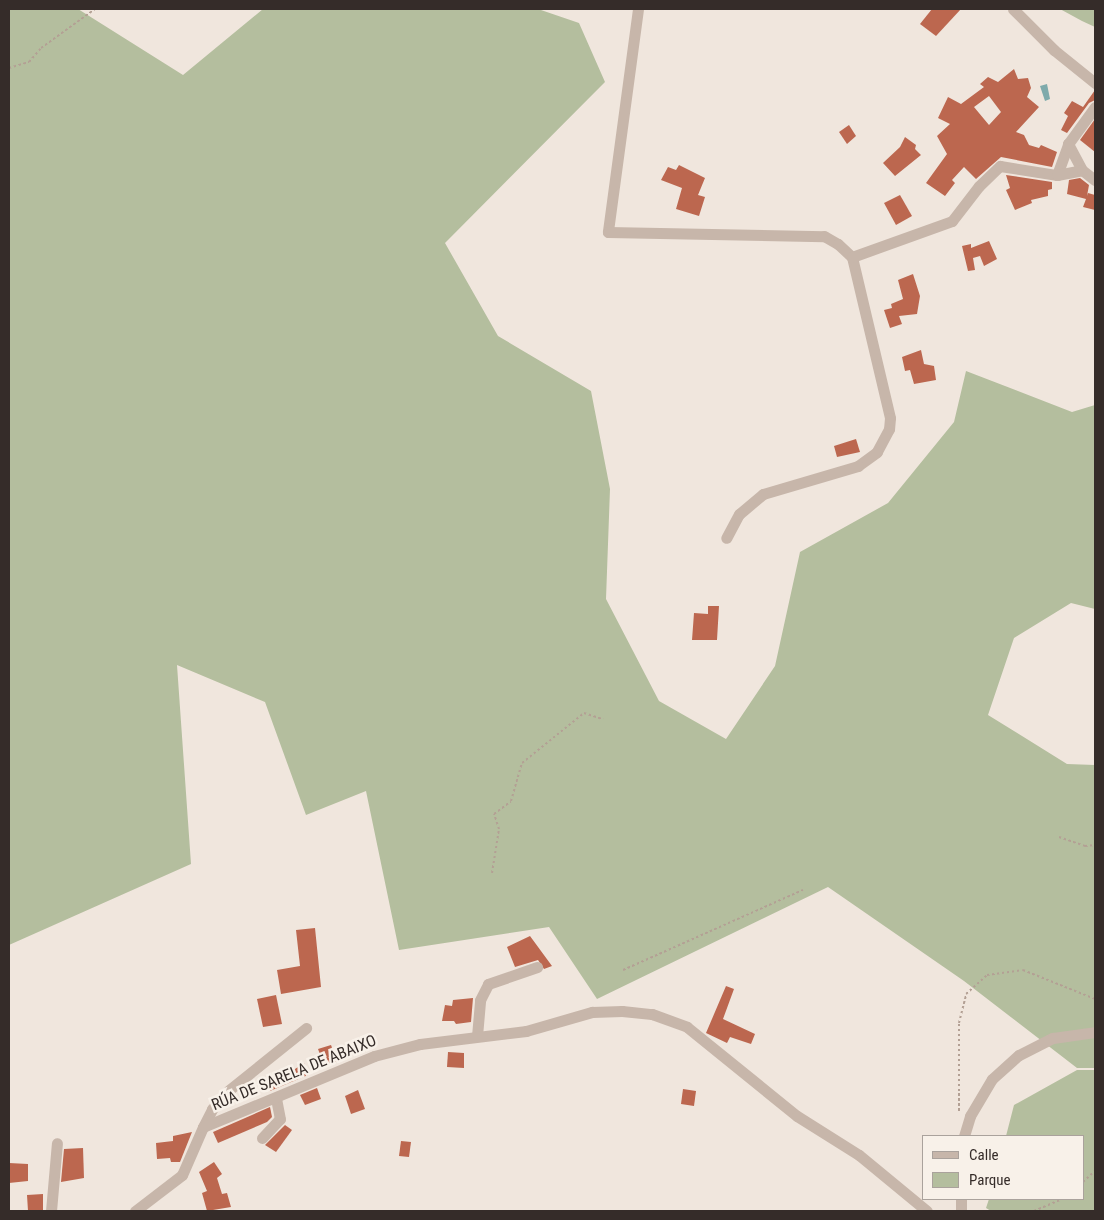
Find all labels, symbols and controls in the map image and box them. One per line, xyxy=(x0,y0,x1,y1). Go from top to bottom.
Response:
street label: RÚA DE SARELA DE ABAIXO xyxy=(209,1031,379,1115)
legend xyxy=(922,1135,1084,1200)
text: Calle xyxy=(969,1146,999,1164)
text: Parque xyxy=(969,1171,1011,1189)

